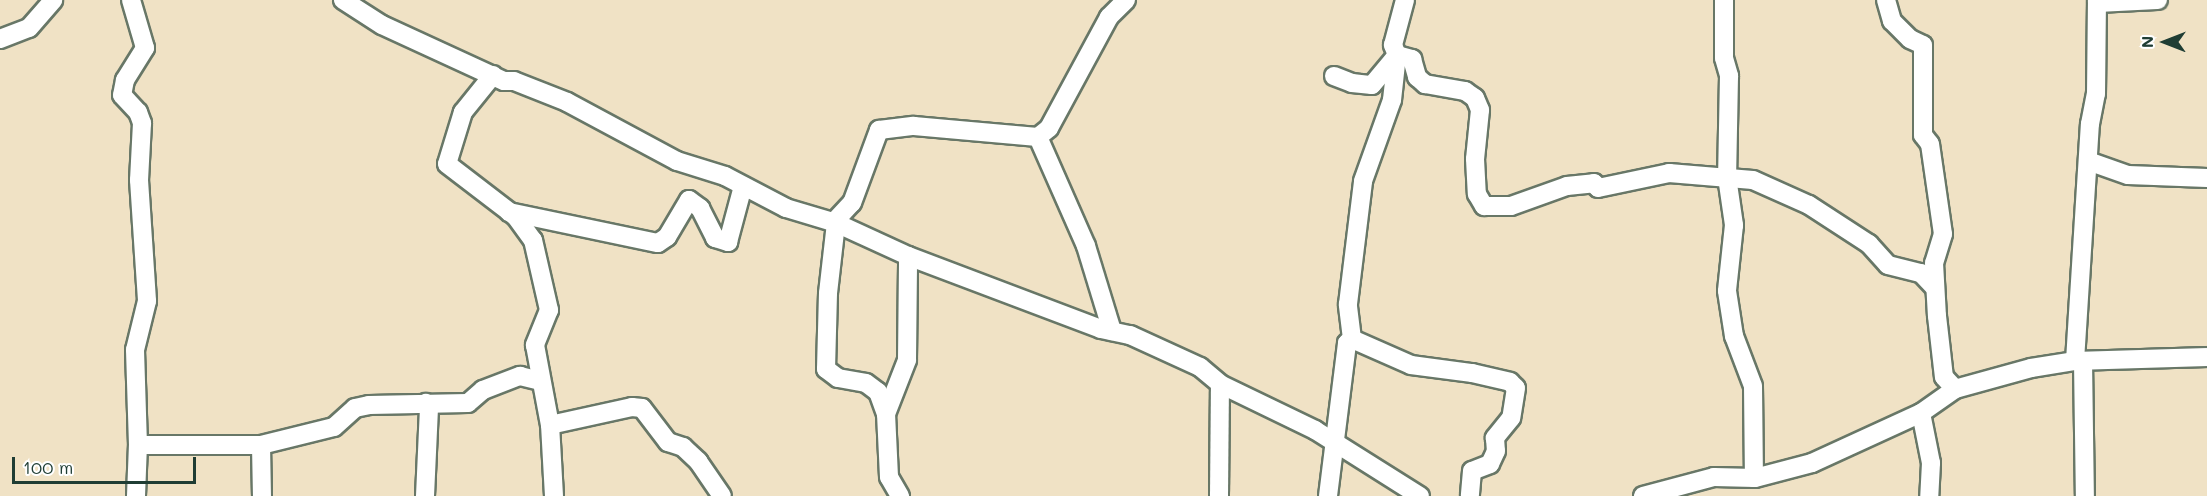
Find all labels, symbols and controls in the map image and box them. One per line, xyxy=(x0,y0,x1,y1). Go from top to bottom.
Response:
north arrow xyxy=(2135,12,2195,72)
text: N xyxy=(2136,36,2157,48)
scale bar xyxy=(15,445,200,483)
text: 100 m xyxy=(23,455,73,479)

